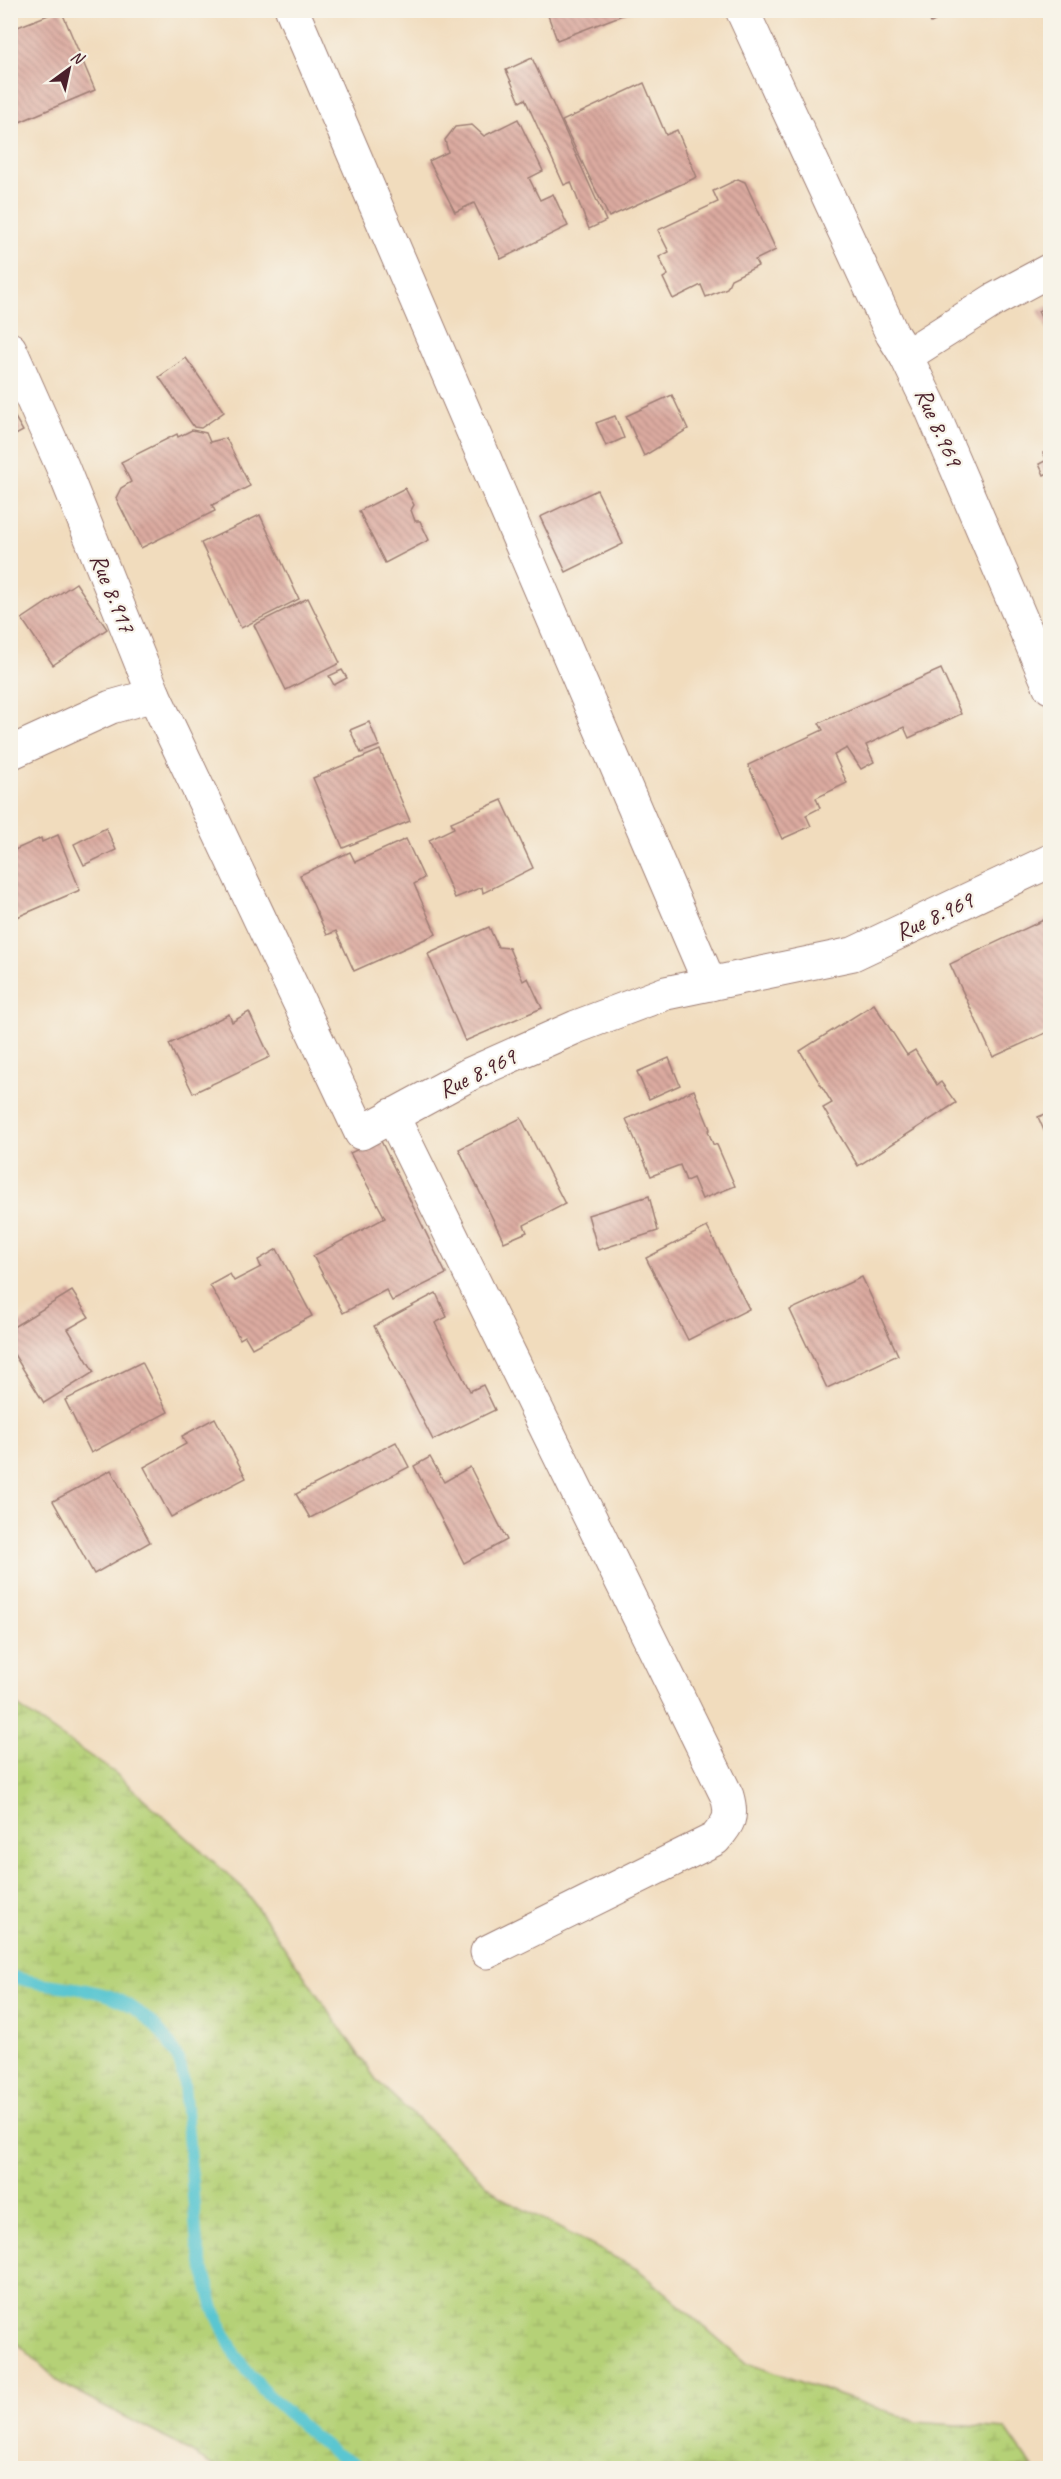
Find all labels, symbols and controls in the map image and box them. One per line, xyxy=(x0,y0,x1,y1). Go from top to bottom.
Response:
north arrow xyxy=(39,39,99,99)
text: N xyxy=(67,46,89,70)
street label: Rue 8.969 xyxy=(908,383,970,473)
street label: Rue 8.917 xyxy=(84,549,143,638)
street label: Rue 8.969 xyxy=(890,884,980,947)
street label: Rue 8.969 xyxy=(433,1040,523,1105)

